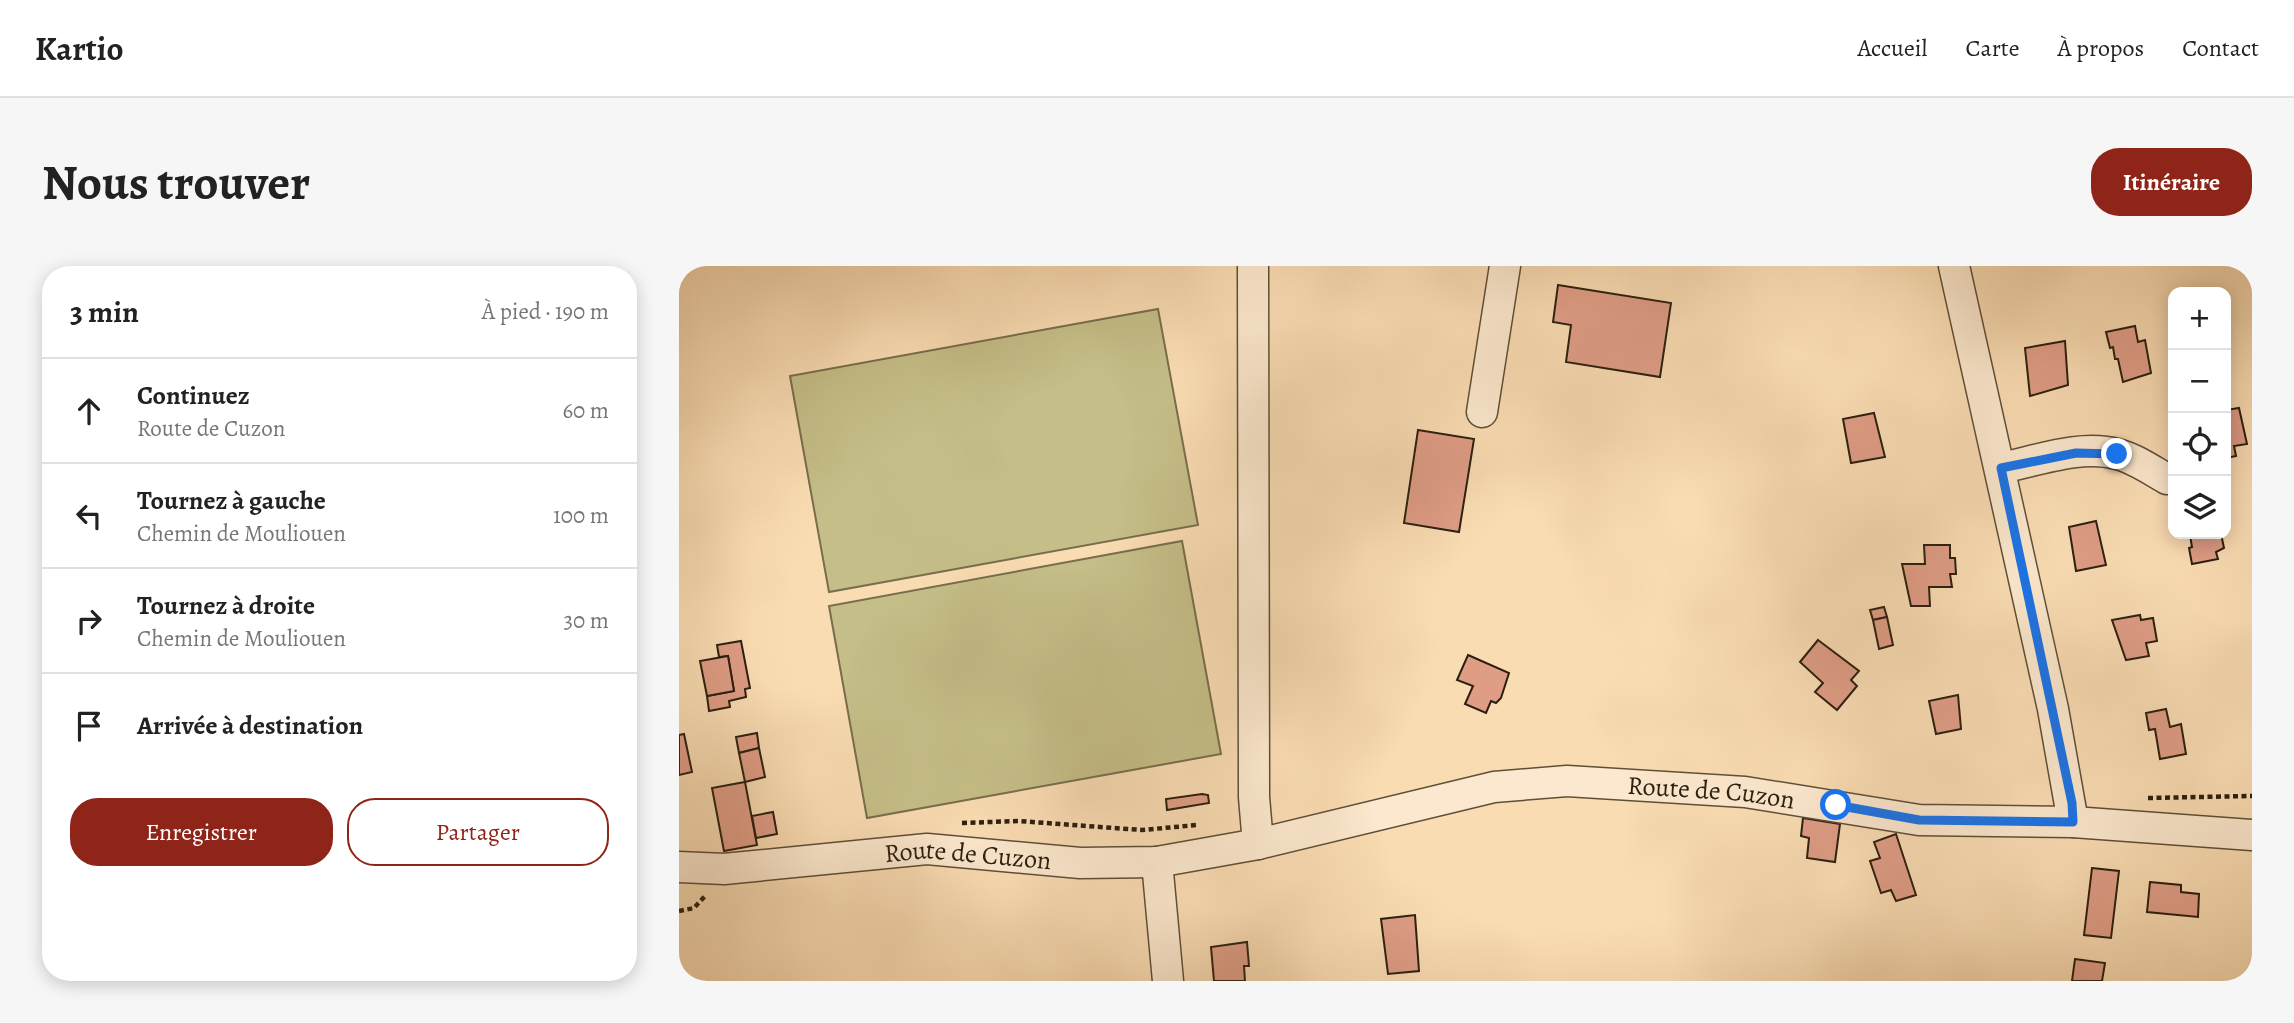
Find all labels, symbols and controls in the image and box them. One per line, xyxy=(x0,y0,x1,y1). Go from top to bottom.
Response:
text: Kartio xyxy=(35,26,123,71)
text: Accueil xyxy=(1857,32,1927,64)
text: Carte xyxy=(1965,32,2020,64)
text: À propos xyxy=(2058,32,2144,64)
text: Contact xyxy=(2182,32,2259,64)
button: Itinéraire xyxy=(2091,148,2252,216)
text: Nous trouver xyxy=(42,149,310,216)
map controls xyxy=(2168,287,2231,539)
button: + xyxy=(2168,287,2231,350)
text: 3 min xyxy=(70,292,139,332)
text: À pied · 190 m xyxy=(482,296,609,327)
button: − xyxy=(2168,350,2231,413)
text: Continuez xyxy=(137,378,250,413)
icon: ahead xyxy=(70,392,108,430)
text: 60 m xyxy=(562,395,609,426)
text: Route de Cuzon xyxy=(137,413,285,444)
button: locate xyxy=(2168,413,2231,476)
route end xyxy=(2101,438,2132,469)
button: layers xyxy=(2168,476,2231,539)
text: Tournez à gauche xyxy=(137,483,326,518)
icon: left xyxy=(70,497,108,535)
text: 100 m xyxy=(553,500,609,531)
text: Chemin de Mouliouen xyxy=(137,518,346,549)
text: Tournez à droite xyxy=(137,588,315,623)
icon: right xyxy=(70,602,108,640)
text: 30 m xyxy=(563,605,609,636)
text: Chemin de Mouliouen xyxy=(137,623,346,654)
icon: arrive xyxy=(70,707,108,745)
text: Arrivée à destination xyxy=(137,708,363,743)
street label: Route de Cuzon xyxy=(1627,768,1797,818)
route start xyxy=(1820,789,1851,820)
button: Enregistrer xyxy=(70,798,333,866)
button: Partager xyxy=(347,798,609,866)
street label: Route de Cuzon xyxy=(883,832,1053,878)

